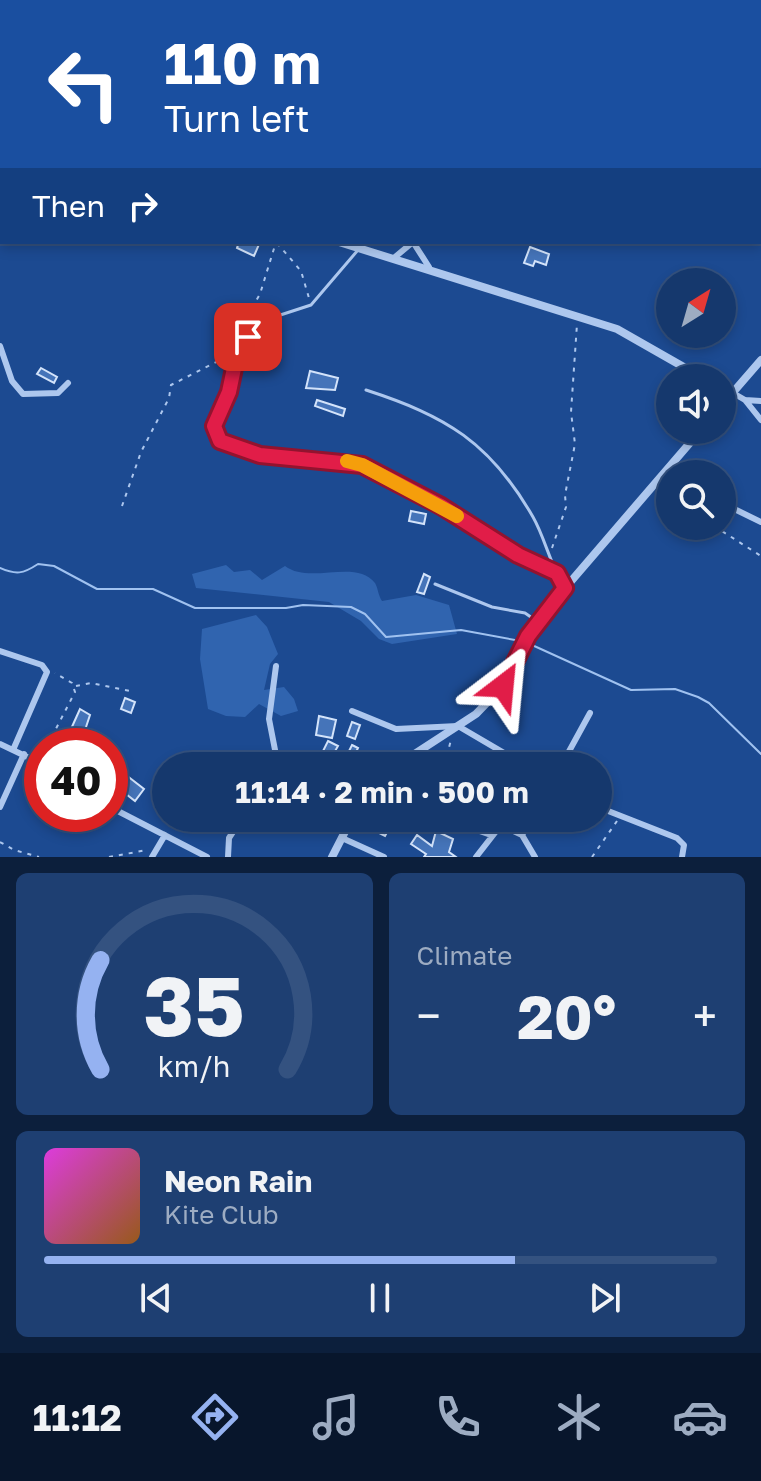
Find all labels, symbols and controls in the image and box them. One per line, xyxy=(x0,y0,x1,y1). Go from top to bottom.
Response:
text: 110 m xyxy=(164,29,321,96)
icon: left xyxy=(32,32,136,136)
text: Turn left xyxy=(164,97,310,140)
icon: right xyxy=(121,184,165,228)
text: Then xyxy=(32,188,105,224)
north arrow xyxy=(656,268,736,348)
map controls xyxy=(656,268,736,540)
pin xyxy=(214,303,282,371)
icon: arrive xyxy=(226,315,270,359)
button: sound xyxy=(656,364,736,444)
button: search xyxy=(656,460,736,540)
position arrow xyxy=(461,644,545,728)
speed limit sign: 40 xyxy=(24,728,128,832)
text: 11:14 · 2 min · 500 m xyxy=(235,774,529,810)
text: Climate xyxy=(417,940,512,971)
text: 35 xyxy=(144,954,245,1054)
text: 20° xyxy=(517,980,616,1052)
text: − xyxy=(417,989,441,1042)
text: + xyxy=(693,989,717,1042)
text: km/h xyxy=(158,1049,231,1083)
text: Neon Rain xyxy=(164,1163,312,1199)
text: Kite Club xyxy=(164,1199,279,1230)
icon: previous xyxy=(134,1276,178,1320)
icon: pause xyxy=(358,1276,402,1320)
icon: next xyxy=(583,1276,627,1320)
icon: directions xyxy=(187,1389,243,1445)
icon: music xyxy=(308,1389,364,1445)
icon: phone xyxy=(430,1389,486,1445)
icon: climate xyxy=(551,1389,607,1445)
icon: car xyxy=(672,1389,728,1445)
text: 11:12 xyxy=(33,1396,122,1439)

